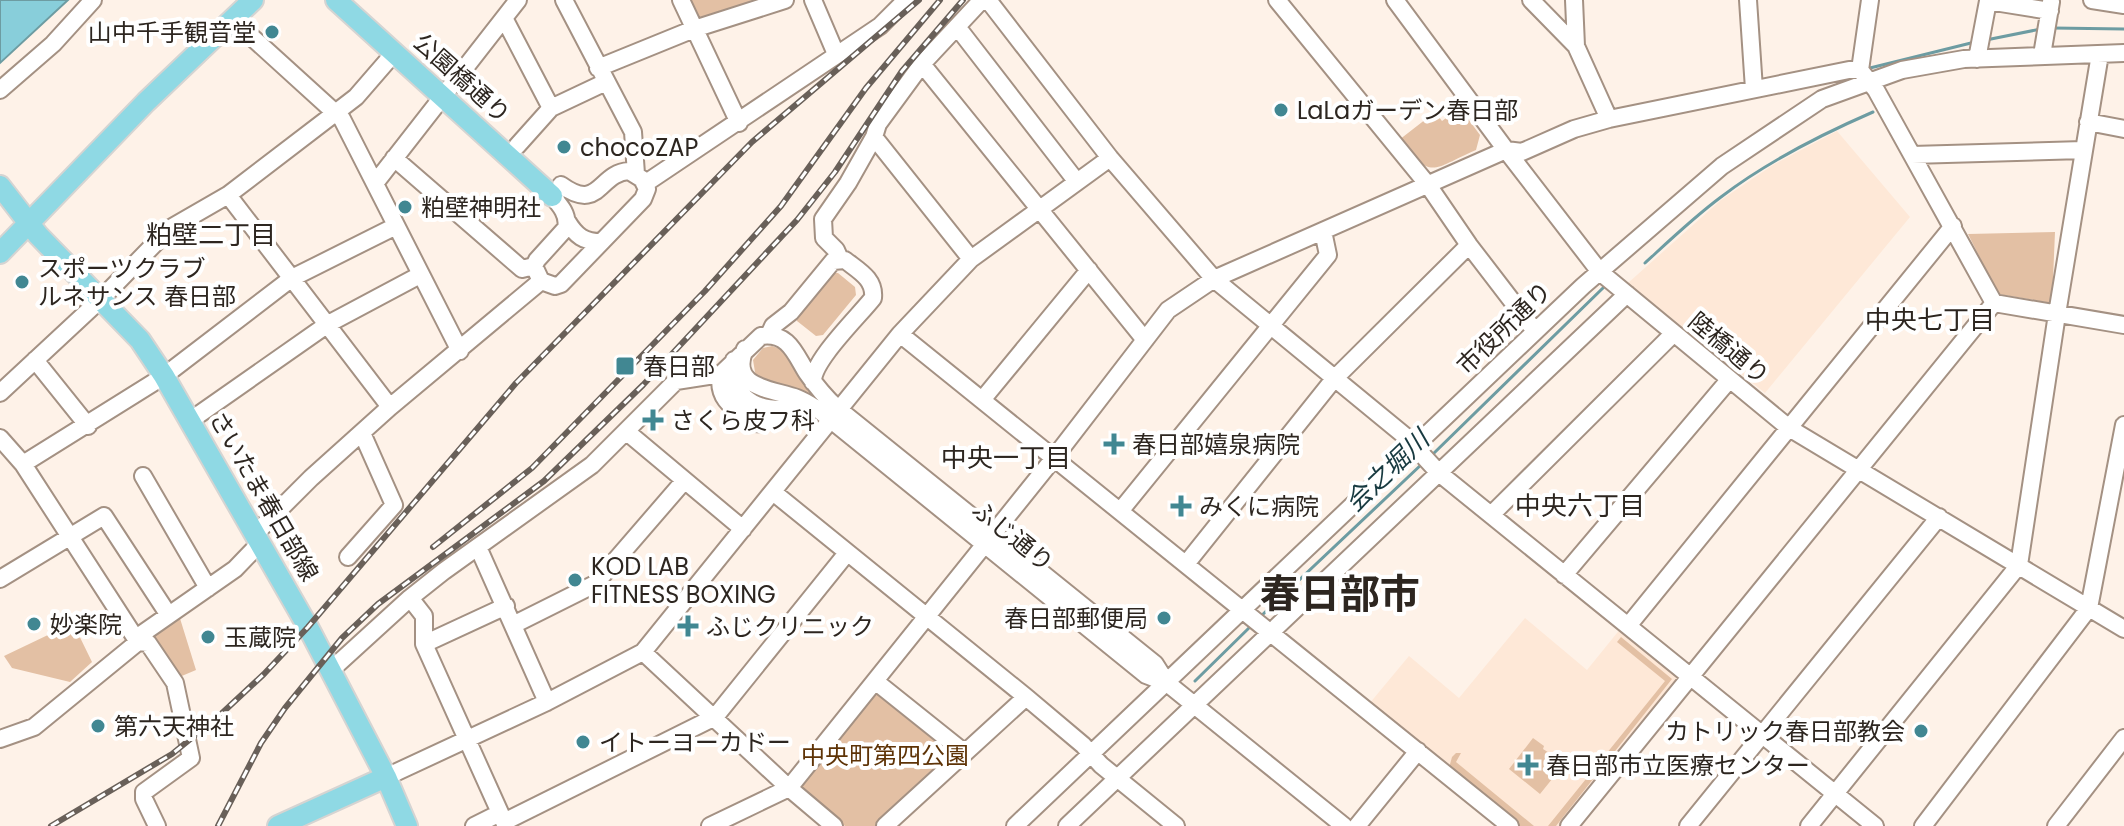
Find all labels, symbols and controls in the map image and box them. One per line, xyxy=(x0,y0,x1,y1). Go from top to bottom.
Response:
place label: 山中千手観音堂 xyxy=(88,16,256,49)
marker: 山中千手観音堂 xyxy=(263,23,281,41)
street label: 公園橋通り xyxy=(406,26,518,130)
place label: LaLaガーデン春日部 xyxy=(1297,94,1518,127)
marker: LaLaガーデン春日部 xyxy=(1272,101,1290,119)
place label: chocoZAP xyxy=(580,131,698,164)
marker: chocoZAP xyxy=(555,138,573,156)
place label: 粕壁神明社 xyxy=(421,191,541,224)
marker: 粕壁神明社 xyxy=(396,198,414,216)
district label: 粕壁二丁目 xyxy=(146,217,276,253)
place label: スポーツクラブ ルネサンス 春日部 xyxy=(38,252,236,313)
marker: スポーツクラブ ルネサンス 春日部 xyxy=(13,273,31,291)
street label: 市役所通り xyxy=(1449,274,1559,382)
district label: 中央七丁目 xyxy=(1865,302,1995,338)
street label: 陸橋通り xyxy=(1682,305,1776,391)
place label: 春日部 xyxy=(643,350,715,383)
marker: 春日部 xyxy=(614,355,636,377)
place label: さくら皮フ科 xyxy=(671,404,815,437)
street label: さいたま春日部線 xyxy=(202,405,326,587)
marker: さくら皮フ科 xyxy=(642,409,664,431)
water label: 会之堀川 xyxy=(1337,420,1439,520)
place label: 春日部嬉泉病院 xyxy=(1132,428,1300,461)
marker: 春日部嬉泉病院 xyxy=(1103,433,1125,455)
district label: 中央一丁目 xyxy=(941,440,1071,476)
district label: 中央六丁目 xyxy=(1515,488,1645,524)
place label: みくに病院 xyxy=(1199,490,1319,523)
street label: ふじ通り xyxy=(965,493,1061,579)
marker: みくに病院 xyxy=(1170,495,1192,517)
place label: KOD LAB FITNESS BOXING xyxy=(591,550,776,611)
district label: 春日部市 xyxy=(1260,566,1420,622)
marker: KOD LAB FITNESS BOXING xyxy=(566,571,584,589)
place label: 春日部郵便局 xyxy=(1004,602,1148,635)
place label: 妙楽院 xyxy=(50,608,122,641)
marker: 春日部郵便局 xyxy=(1155,609,1173,627)
place label: ふじクリニック xyxy=(706,610,874,643)
marker: 妙楽院 xyxy=(25,615,43,633)
marker: ふじクリニック xyxy=(677,615,699,637)
place label: 玉蔵院 xyxy=(224,621,296,654)
marker: 玉蔵院 xyxy=(199,628,217,646)
place label: 第六天神社 xyxy=(114,710,234,743)
place label: カトリック春日部教会 xyxy=(1665,715,1905,748)
marker: 第六天神社 xyxy=(89,717,107,735)
marker: カトリック春日部教会 xyxy=(1912,722,1930,740)
place label: イトーヨーカドー xyxy=(599,726,791,759)
marker: イトーヨーカドー xyxy=(574,733,592,751)
park label: 中央町第四公園 xyxy=(801,739,969,772)
place label: 春日部市立医療センター xyxy=(1546,749,1810,782)
marker: 春日部市立医療センター xyxy=(1517,754,1539,776)

